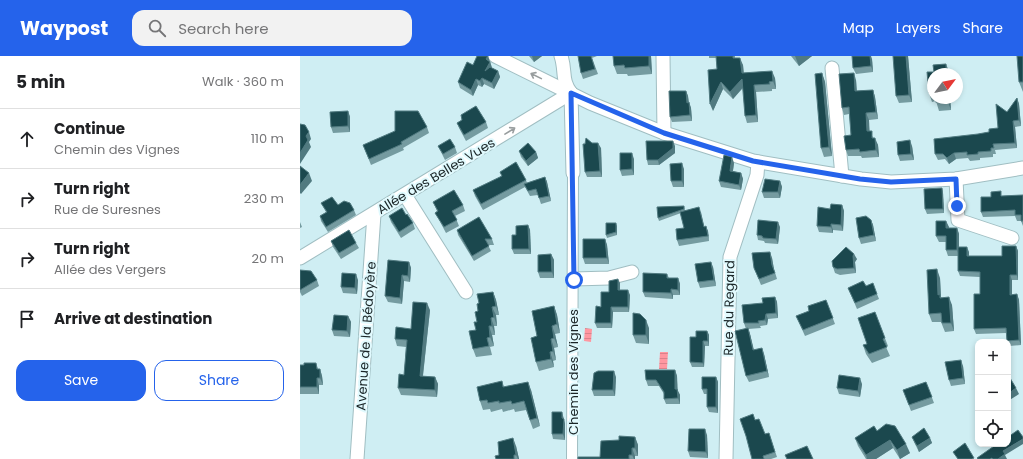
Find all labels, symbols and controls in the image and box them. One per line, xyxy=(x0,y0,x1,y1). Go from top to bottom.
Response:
search box xyxy=(132,10,412,46)
text: Waypost xyxy=(20,15,108,42)
icon: search xyxy=(146,17,168,39)
text: Search here xyxy=(178,18,269,39)
text: Map xyxy=(843,18,874,38)
text: Layers xyxy=(896,18,940,38)
text: Share xyxy=(962,18,1003,38)
north arrow xyxy=(927,68,963,104)
text: 5 min xyxy=(16,70,65,94)
text: Walk · 360 m xyxy=(202,72,284,91)
one-way arrow xyxy=(530,72,542,79)
text: Continue xyxy=(54,118,125,139)
one-way arrow xyxy=(504,126,516,134)
icon: ahead xyxy=(16,128,38,150)
text: 110 m xyxy=(251,129,284,148)
street label: Allée des Belles Vues xyxy=(373,133,499,219)
text: Chemin des Vignes xyxy=(54,140,180,159)
text: Turn right xyxy=(54,178,130,199)
icon: right xyxy=(16,188,38,210)
text: 230 m xyxy=(244,189,284,208)
route end xyxy=(948,197,966,215)
text: Rue de Suresnes xyxy=(54,200,161,219)
text: Turn right xyxy=(54,238,130,259)
icon: right xyxy=(16,248,38,270)
text: 20 m xyxy=(251,249,284,268)
text: Allée des Vergers xyxy=(54,260,166,279)
street label: Rue du Regard xyxy=(719,260,739,356)
street label: Avenue de la Bédoyère xyxy=(351,261,381,411)
route start xyxy=(565,271,583,289)
icon: arrive xyxy=(16,308,38,330)
text: Arrive at destination xyxy=(54,308,212,329)
street label: Chemin des Vignes xyxy=(564,309,583,435)
map controls xyxy=(975,339,1011,447)
button: + xyxy=(975,339,1011,375)
button: Save xyxy=(16,360,146,401)
button: Share xyxy=(154,360,284,401)
button: − xyxy=(975,375,1011,411)
button: locate xyxy=(975,411,1011,447)

